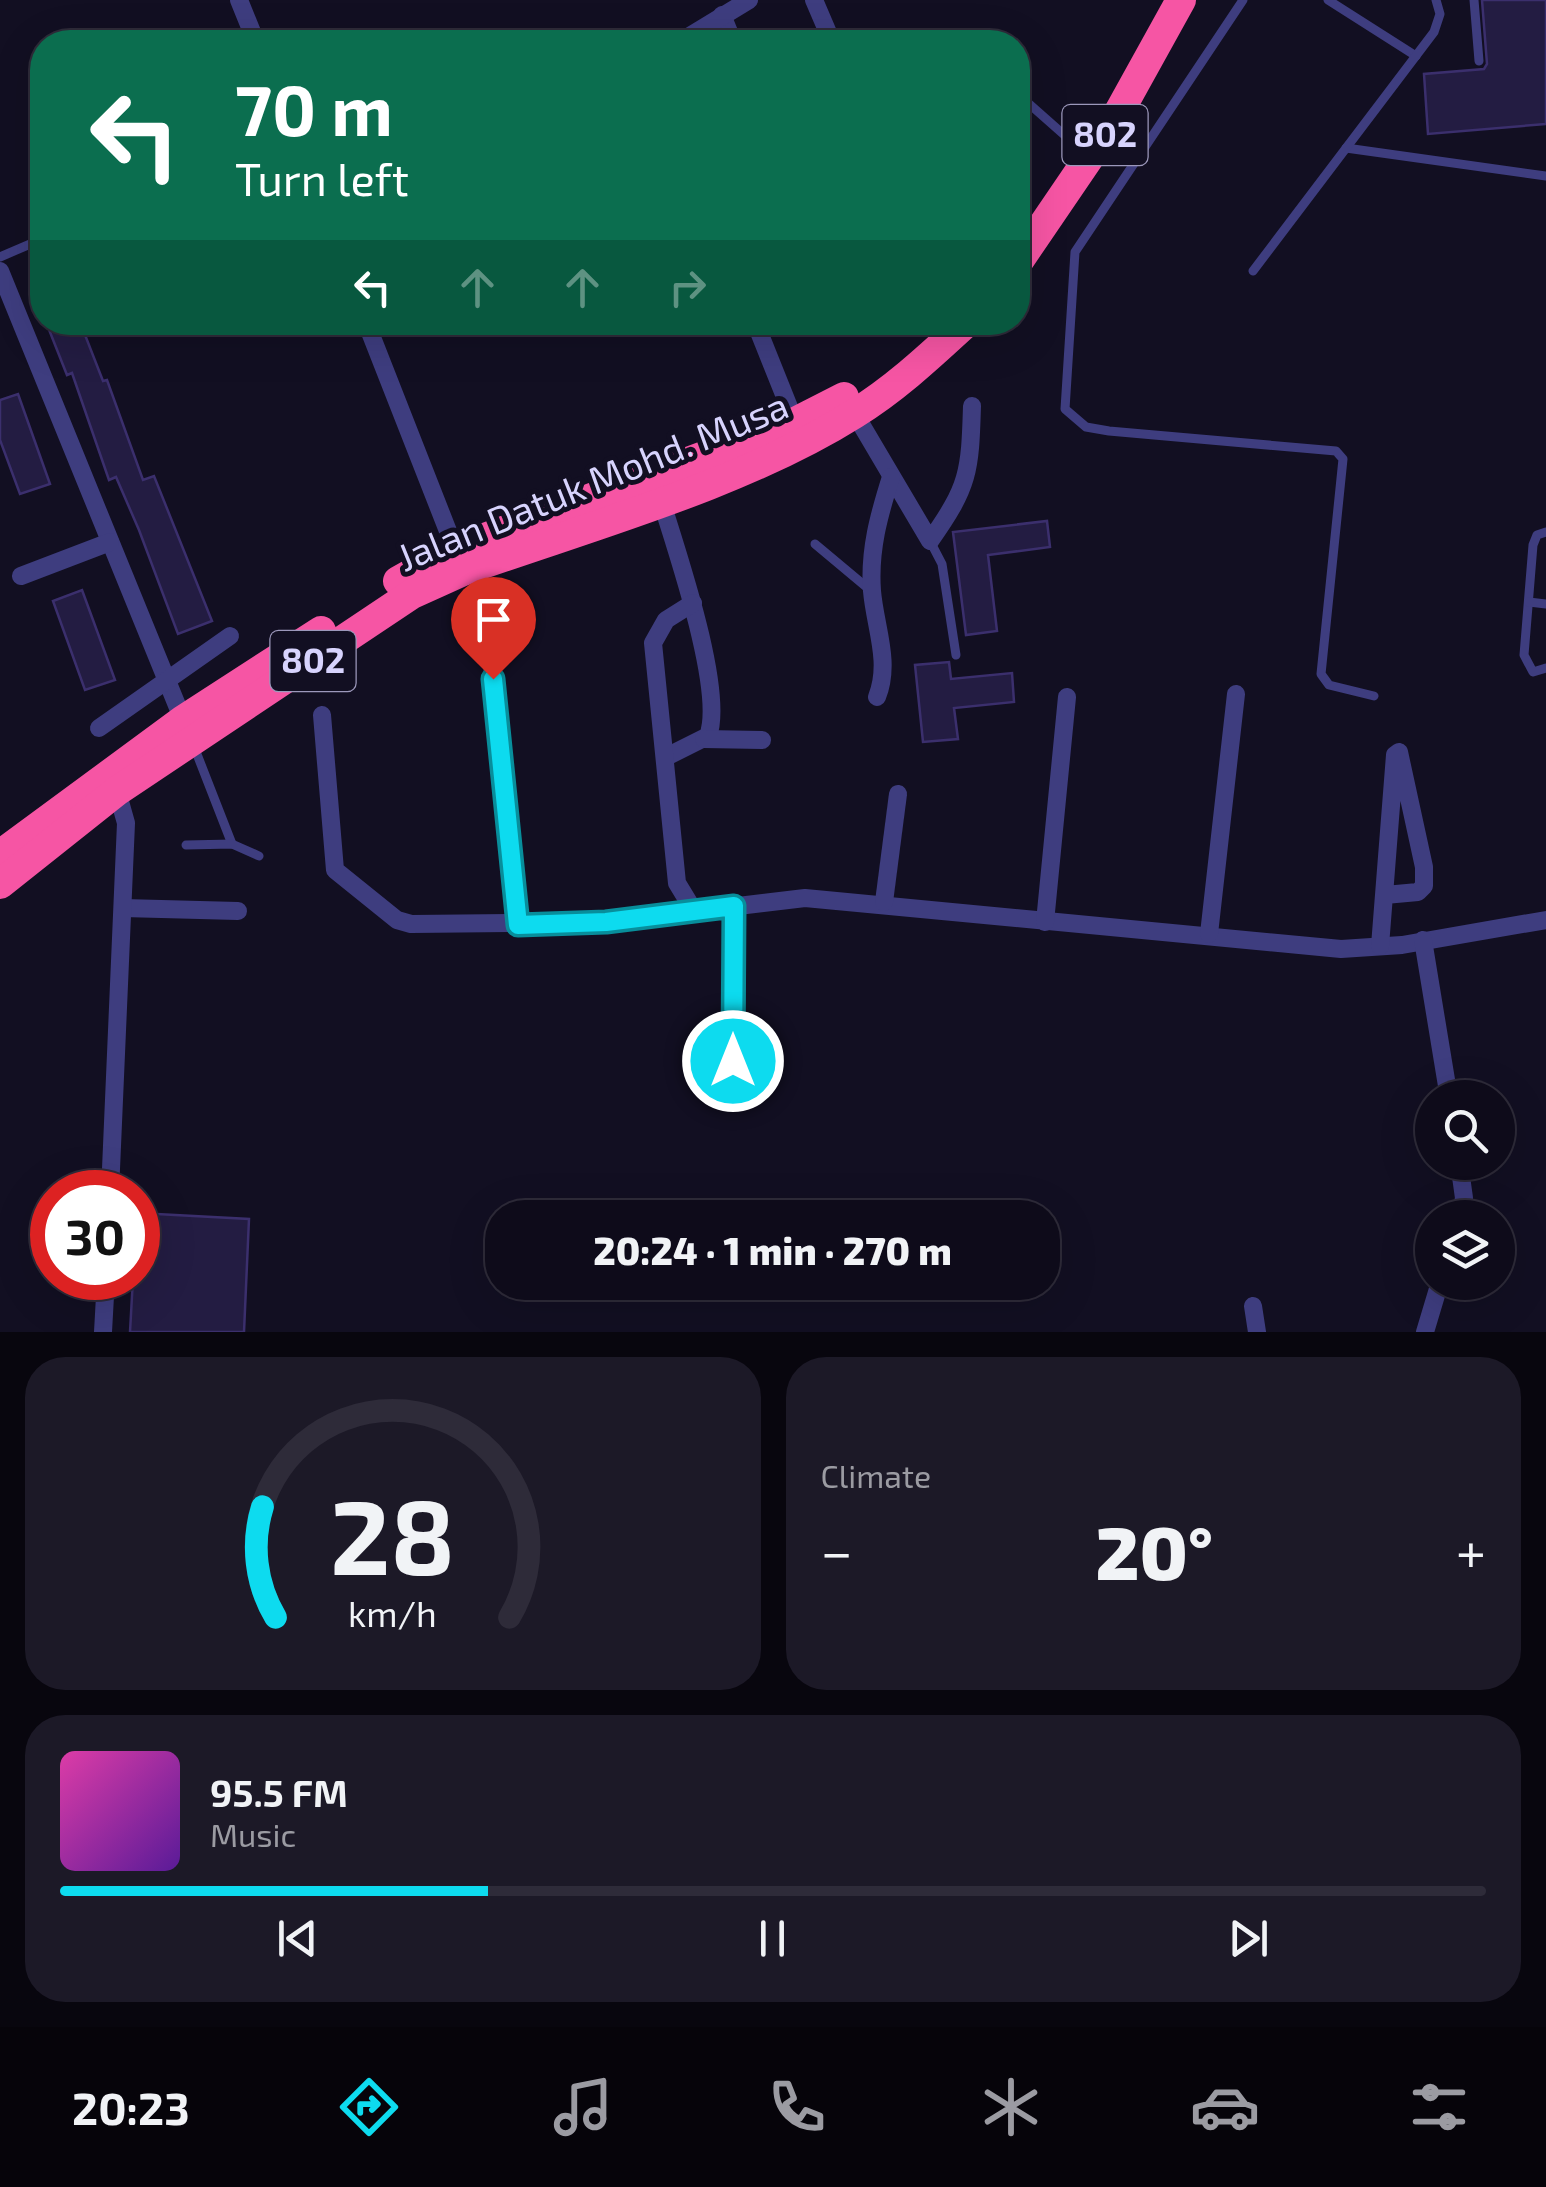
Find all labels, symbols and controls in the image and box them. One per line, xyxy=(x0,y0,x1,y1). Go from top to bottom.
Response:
text: 70 m xyxy=(235,66,393,150)
icon: left xyxy=(70,70,200,200)
road number: 802 xyxy=(1062,105,1148,165)
text: Turn left xyxy=(235,151,409,205)
icon: left xyxy=(345,260,400,315)
icon: ahead xyxy=(450,260,505,315)
icon: ahead xyxy=(555,260,610,315)
icon: right xyxy=(660,260,715,315)
street label: Jalan Datuk Mohd. Musa xyxy=(390,381,794,580)
pin xyxy=(451,577,536,680)
icon: arrive xyxy=(466,592,521,647)
road number: 802 xyxy=(270,631,356,691)
position arrow xyxy=(681,1009,785,1113)
map controls xyxy=(1415,1080,1515,1300)
button: search xyxy=(1415,1080,1515,1180)
speed limit sign: 30 xyxy=(30,1170,160,1300)
button: layers xyxy=(1415,1200,1515,1300)
text: 20:24 · 1 min · 270 m xyxy=(593,1227,952,1273)
text: Climate xyxy=(821,1456,931,1494)
text: 28 xyxy=(330,1471,455,1596)
text: 20° xyxy=(1095,1505,1213,1595)
text: − xyxy=(821,1517,853,1583)
text: + xyxy=(1456,1517,1486,1583)
text: km/h xyxy=(348,1591,437,1634)
text: 95.5 FM xyxy=(210,1769,348,1815)
text: Music xyxy=(210,1815,296,1853)
icon: previous xyxy=(270,1911,325,1966)
icon: pause xyxy=(745,1911,800,1966)
icon: next xyxy=(1221,1911,1276,1966)
icon: directions xyxy=(334,2072,404,2142)
icon: music xyxy=(548,2072,618,2142)
icon: phone xyxy=(762,2072,832,2142)
icon: climate xyxy=(976,2072,1046,2142)
icon: car xyxy=(1190,2072,1260,2142)
icon: filters xyxy=(1404,2072,1474,2142)
text: 20:23 xyxy=(72,2080,190,2134)

